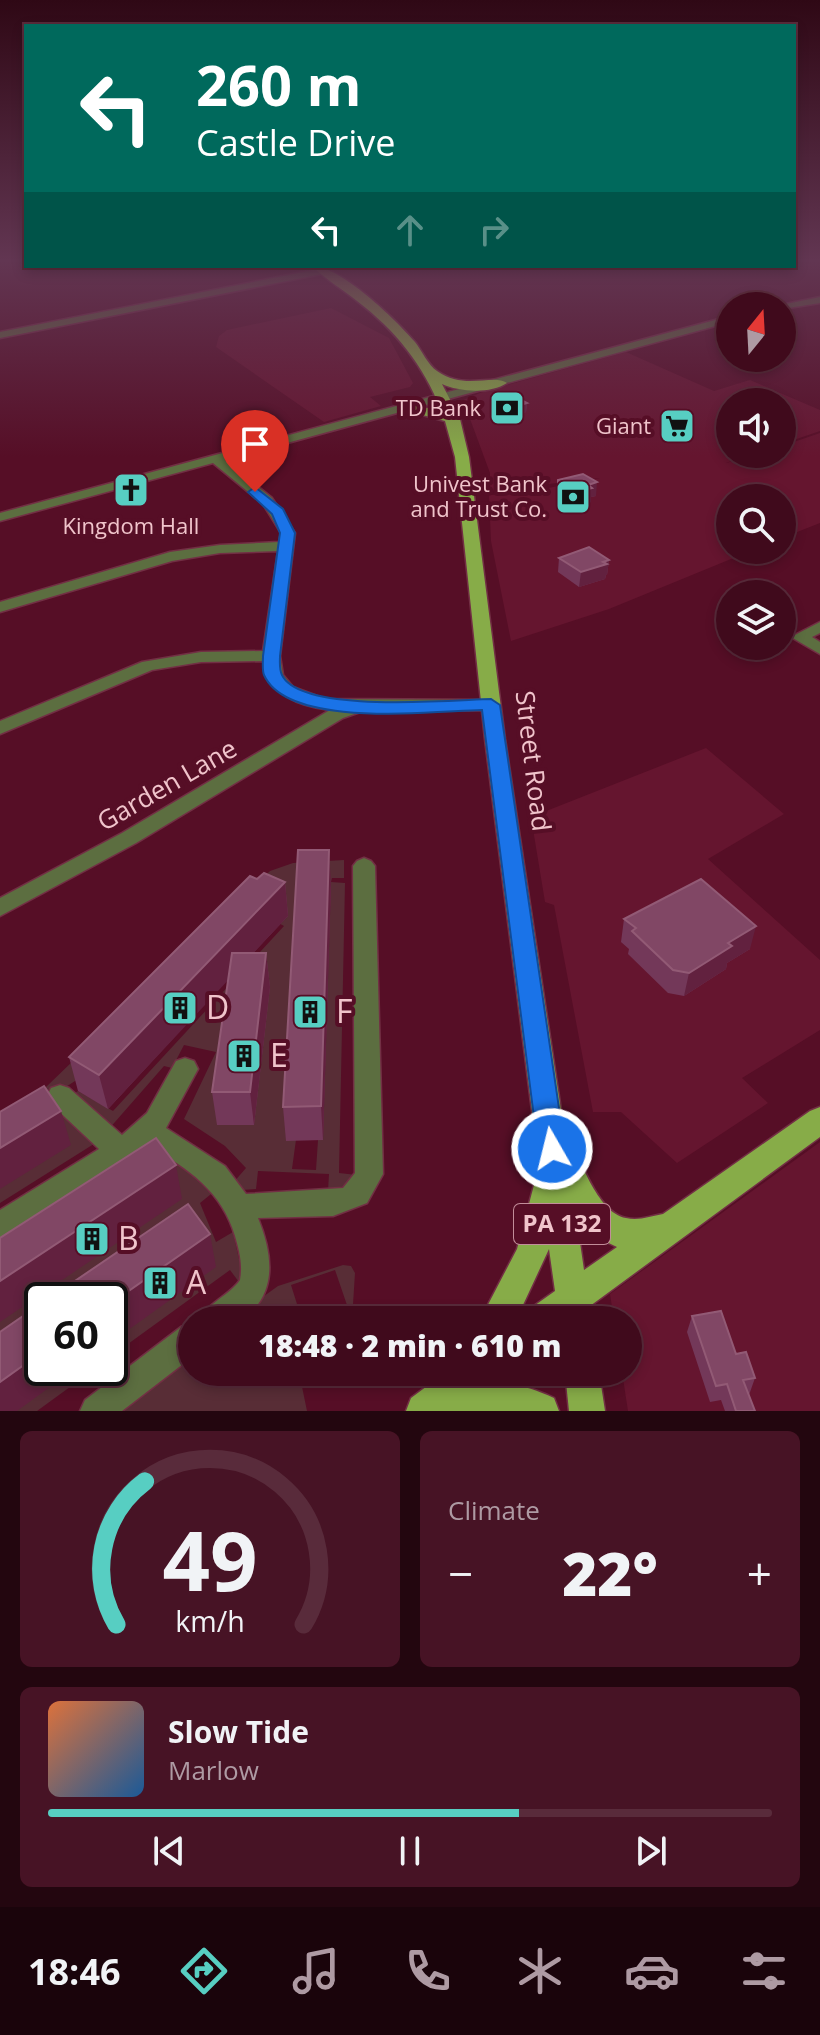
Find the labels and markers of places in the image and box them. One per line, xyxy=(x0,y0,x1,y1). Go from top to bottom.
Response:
bank icon: TD Bank xyxy=(488,389,526,427)
place label: TD Bank xyxy=(396,392,481,422)
supermarket icon: Giant xyxy=(658,407,696,445)
pin xyxy=(221,410,289,492)
place label: Giant xyxy=(596,410,651,440)
place label: Univest Bank and Trust Co. xyxy=(411,468,547,523)
church icon: Kingdom Hall xyxy=(112,471,150,509)
bank icon: Univest Bank and Trust Co. xyxy=(554,478,592,516)
place label: Kingdom Hall xyxy=(63,510,199,540)
place label: D xyxy=(206,985,229,1028)
building icon: D xyxy=(161,989,199,1027)
place label: F xyxy=(336,989,353,1032)
building icon: F xyxy=(291,993,329,1031)
place label: E xyxy=(270,1033,288,1076)
building icon: E xyxy=(225,1037,263,1075)
place label: B xyxy=(118,1216,139,1259)
building icon: B xyxy=(73,1220,111,1258)
place label: A xyxy=(186,1260,207,1303)
building icon: A xyxy=(141,1264,179,1302)

